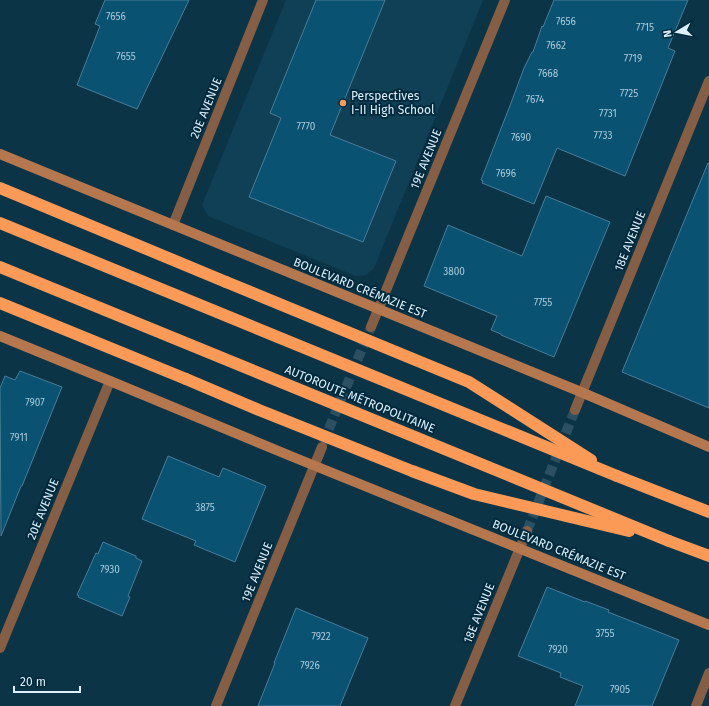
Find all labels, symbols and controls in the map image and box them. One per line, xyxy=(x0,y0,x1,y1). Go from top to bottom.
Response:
house number: 7656 xyxy=(106,11,126,23)
north arrow xyxy=(657,12,697,52)
house number: 7656 xyxy=(556,16,576,28)
house number: 7715 xyxy=(636,22,654,34)
text: N xyxy=(661,29,675,38)
house number: 7662 xyxy=(546,40,566,52)
house number: 7655 xyxy=(116,51,136,63)
house number: 7719 xyxy=(624,53,642,65)
house number: 7668 xyxy=(538,68,559,80)
street label: 20E AVENUE xyxy=(187,75,225,141)
house number: 7725 xyxy=(620,88,638,100)
place label: Perspectives I-II High School xyxy=(351,89,435,117)
house number: 7674 xyxy=(526,94,545,106)
marker: Perspectives I-II High School xyxy=(338,98,348,108)
house number: 7731 xyxy=(599,108,617,120)
house number: 7770 xyxy=(297,121,316,133)
street label: 19E AVENUE xyxy=(408,127,444,191)
house number: 7733 xyxy=(594,130,612,142)
house number: 7690 xyxy=(511,132,532,144)
house number: 7696 xyxy=(496,168,516,180)
street label: 18E AVENUE xyxy=(612,209,648,273)
street label: BOULEVARD CRÉMAZIE EST xyxy=(291,254,430,321)
house number: 3800 xyxy=(443,266,465,278)
house number: 7755 xyxy=(534,297,552,309)
street label: AUTOROUTE MÉTROPOLITAINE xyxy=(283,361,438,436)
house number: 7907 xyxy=(25,397,45,409)
house number: 7911 xyxy=(10,432,28,444)
street label: 20E AVENUE xyxy=(24,476,62,542)
house number: 3875 xyxy=(195,502,215,514)
street label: BOULEVARD CRÉMAZIE EST xyxy=(490,516,629,583)
street label: 19E AVENUE xyxy=(239,540,275,604)
house number: 7930 xyxy=(100,564,120,576)
street label: 18E AVENUE xyxy=(461,581,497,645)
house number: 3755 xyxy=(595,628,615,640)
house number: 7922 xyxy=(311,631,331,643)
house number: 7920 xyxy=(548,644,568,656)
house number: 7926 xyxy=(300,660,320,672)
scale bar xyxy=(14,668,80,694)
text: 20 m xyxy=(20,675,46,689)
house number: 7905 xyxy=(610,684,630,696)

